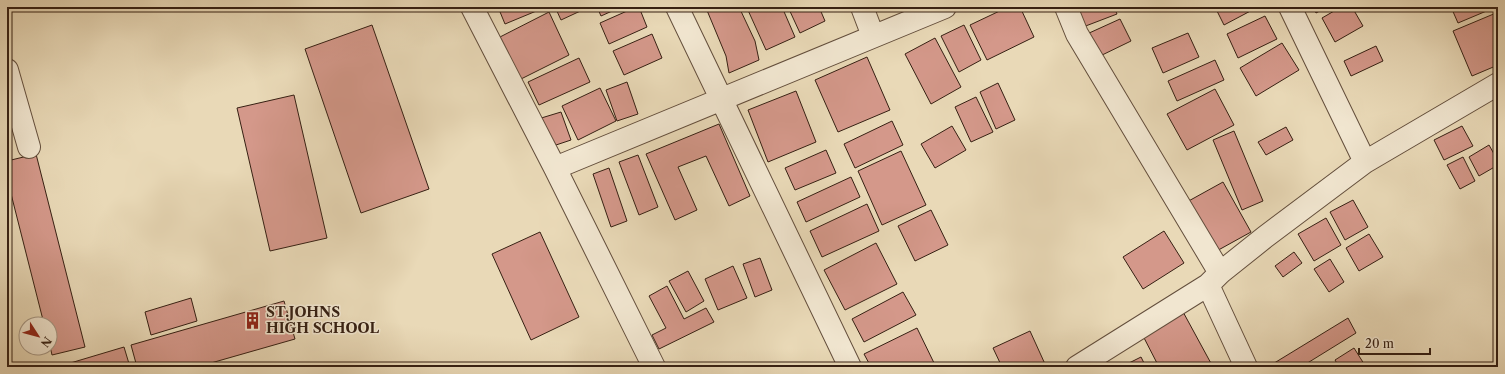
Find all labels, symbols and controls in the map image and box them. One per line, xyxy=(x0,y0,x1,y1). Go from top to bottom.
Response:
place label: ST.JOHNS HIGH SCHOOL xyxy=(266,303,379,337)
building icon: ST.JOHNS HIGH SCHOOL xyxy=(243,310,263,330)
north arrow xyxy=(18,316,58,356)
scale bar xyxy=(1359,330,1430,356)
text: N xyxy=(37,334,55,350)
text: 20 m xyxy=(1365,336,1394,351)

